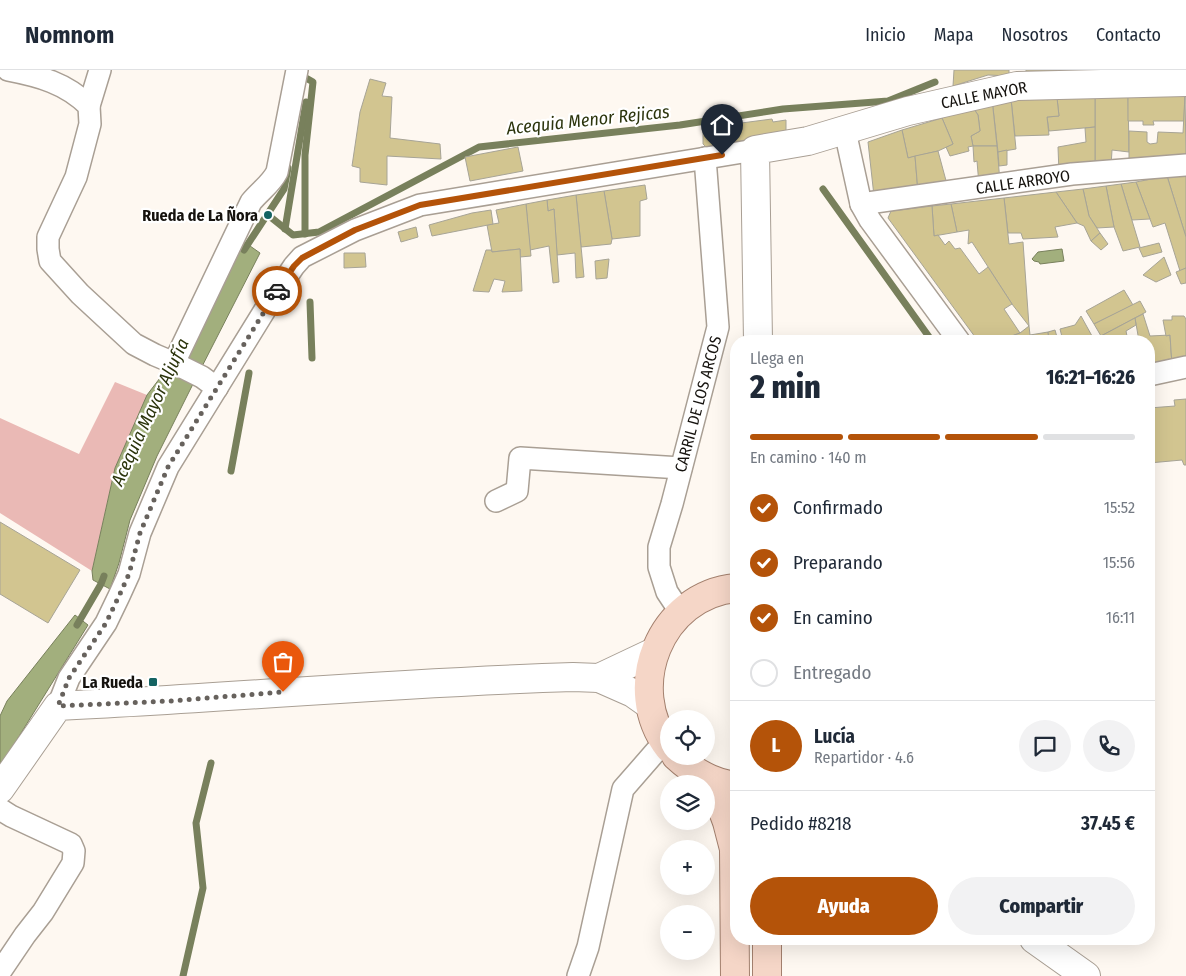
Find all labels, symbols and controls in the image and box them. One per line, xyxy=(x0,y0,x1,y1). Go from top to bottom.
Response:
text: Nomnom xyxy=(25,21,114,49)
text: Inicio xyxy=(865,24,906,46)
text: Mapa xyxy=(934,24,974,46)
text: Nosotros xyxy=(1002,24,1068,46)
text: Contacto xyxy=(1096,24,1161,46)
street label: CALLE MAYOR xyxy=(939,77,1029,113)
water label: Acequia Menor Rejicas xyxy=(504,100,671,140)
pin xyxy=(701,104,743,155)
icon: home xyxy=(708,111,736,139)
street label: CALLE ARROYO xyxy=(975,166,1071,198)
place label: Rueda de La Ñora xyxy=(142,206,258,225)
marker: Rueda de La Ñora xyxy=(262,209,274,221)
courier xyxy=(252,266,302,316)
icon: car xyxy=(263,277,291,305)
street label: CARRIL DE LOS ARCOS xyxy=(671,334,725,474)
water label: Acequia Mayor Aljufía xyxy=(106,335,194,490)
text: Llega en xyxy=(750,349,804,368)
text: 16:21–16:26 xyxy=(1046,366,1135,389)
text: 2 min xyxy=(750,368,821,406)
text: En camino · 140 m xyxy=(750,448,867,467)
icon: check xyxy=(750,494,778,522)
text: Confirmado xyxy=(793,496,883,519)
text: 15:52 xyxy=(1104,498,1135,517)
icon: check xyxy=(750,549,778,577)
text: Preparando xyxy=(793,551,883,574)
text: 15:56 xyxy=(1103,553,1135,572)
icon: check xyxy=(750,604,778,632)
text: En camino xyxy=(793,606,873,629)
text: 16:11 xyxy=(1106,608,1135,627)
pin xyxy=(262,641,304,692)
icon: bag xyxy=(269,648,297,676)
text: Entregado xyxy=(793,661,872,684)
place label: La Rueda xyxy=(82,673,143,692)
marker: La Rueda xyxy=(147,676,159,688)
map controls xyxy=(660,710,715,960)
button: locate xyxy=(660,710,715,765)
button: chat xyxy=(1019,720,1071,772)
button: phone xyxy=(1083,720,1135,772)
text: Lucía xyxy=(814,725,855,748)
text: L xyxy=(772,734,780,757)
text: Repartidor · 4.6 xyxy=(814,748,914,767)
button: layers xyxy=(660,775,715,830)
text: Pedido #8218 xyxy=(750,812,852,835)
text: 37.45 € xyxy=(1081,812,1135,835)
button: + xyxy=(660,840,715,895)
button: Ayuda xyxy=(750,877,938,935)
button: Compartir xyxy=(948,877,1135,935)
button: − xyxy=(660,905,715,960)

